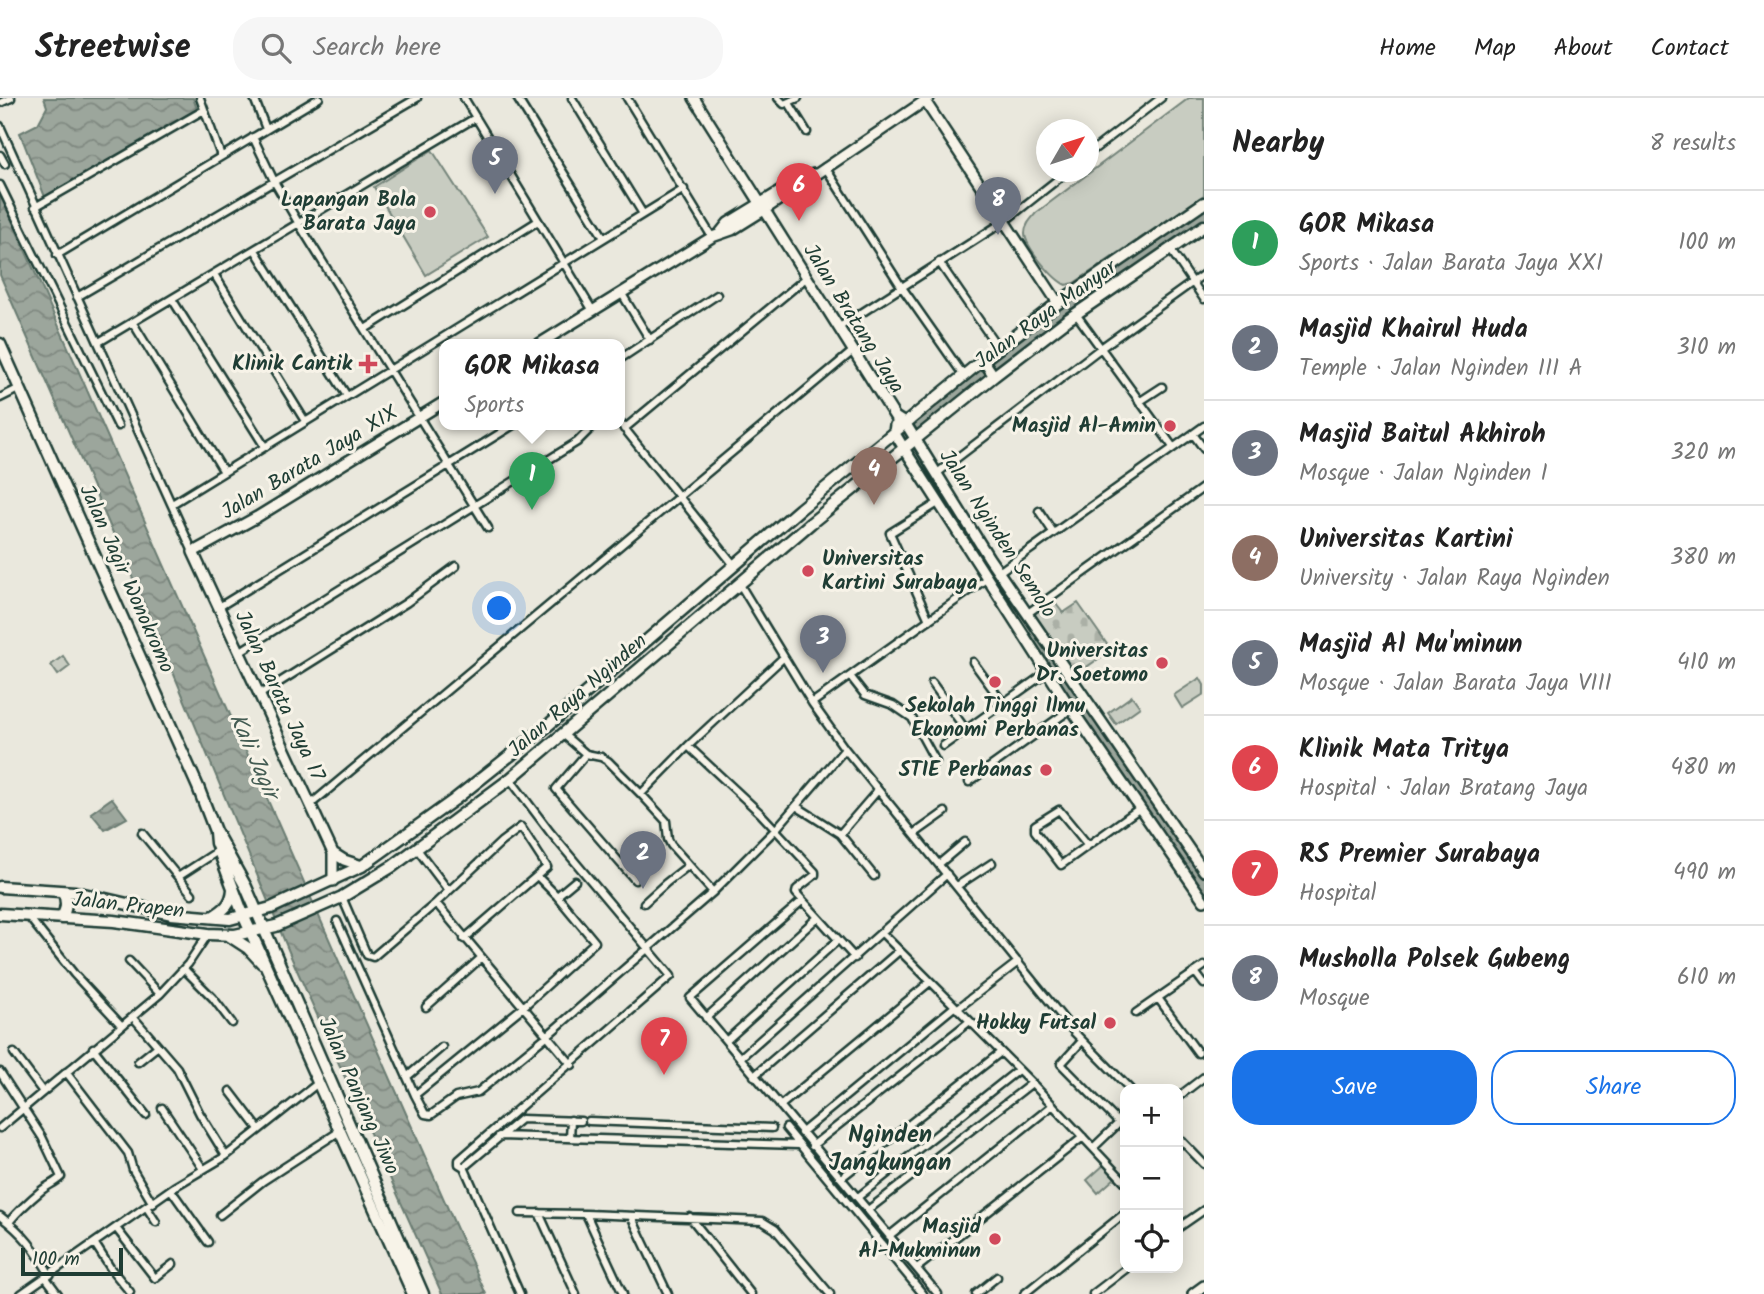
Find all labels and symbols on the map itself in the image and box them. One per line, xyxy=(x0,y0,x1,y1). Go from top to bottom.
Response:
north arrow xyxy=(1036,119,1099,182)
pin: 5 xyxy=(472,136,518,194)
pin: 6 xyxy=(776,163,822,221)
pin: 8 xyxy=(975,177,1021,235)
place label: Lapangan Bola Barata Jaya xyxy=(281,184,416,241)
marker: Lapangan Bola Barata Jaya xyxy=(422,204,438,220)
street label: Jalan Bratang Jaya xyxy=(794,238,912,400)
street label: Jalan Raya Manyar xyxy=(968,251,1125,378)
place label: Klinik Cantik xyxy=(232,348,353,381)
marker: Klinik Cantik xyxy=(358,354,378,374)
street label: Jalan Barata Jaya XIX xyxy=(215,397,406,529)
place label: Masjid Al-Amin xyxy=(1012,410,1156,443)
marker: Masjid Al-Amin xyxy=(1162,418,1178,434)
street label: Jalan Nginden Semolo xyxy=(930,443,1064,625)
pin: 4 xyxy=(851,447,897,505)
pin: 1 xyxy=(509,452,555,510)
street label: Jalan Jagir Wonokromo xyxy=(70,479,182,679)
place label: Universitas Kartini Surabaya xyxy=(822,543,978,600)
marker: Universitas Kartini Surabaya xyxy=(800,563,816,579)
your location xyxy=(482,591,516,625)
street label: Jalan Barata Jaya 17 xyxy=(225,605,334,788)
pin: 3 xyxy=(800,615,846,673)
street label: Jalan Raya Nginden xyxy=(501,626,655,766)
place label: Universitas Dr. Soetomo xyxy=(1036,635,1148,692)
marker: Universitas Dr. Soetomo xyxy=(1154,655,1170,671)
marker: Sekolah Tinggi Ilmu Ekonomi Perbanas xyxy=(987,674,1003,690)
place label: Sekolah Tinggi Ilmu Ekonomi Perbanas xyxy=(905,690,1086,747)
water label: Kali Jagir xyxy=(218,707,290,809)
place label: STIE Perbanas xyxy=(899,754,1032,787)
marker: STIE Perbanas xyxy=(1038,762,1054,778)
pin: 2 xyxy=(620,831,666,889)
street label: Jalan Prapen xyxy=(70,884,186,928)
place label: Hokky Futsal xyxy=(976,1007,1096,1040)
street label: Jalan Panjang Jiwo xyxy=(308,1012,408,1180)
marker: Hokky Futsal xyxy=(1102,1015,1118,1031)
pin: 7 xyxy=(641,1017,687,1075)
district label: Nginden Jangkungan xyxy=(829,1116,951,1183)
place label: Masjid Al-Mukminun xyxy=(858,1211,982,1268)
marker: Masjid Al-Mukminun xyxy=(987,1231,1003,1247)
scale bar xyxy=(21,1245,122,1277)

